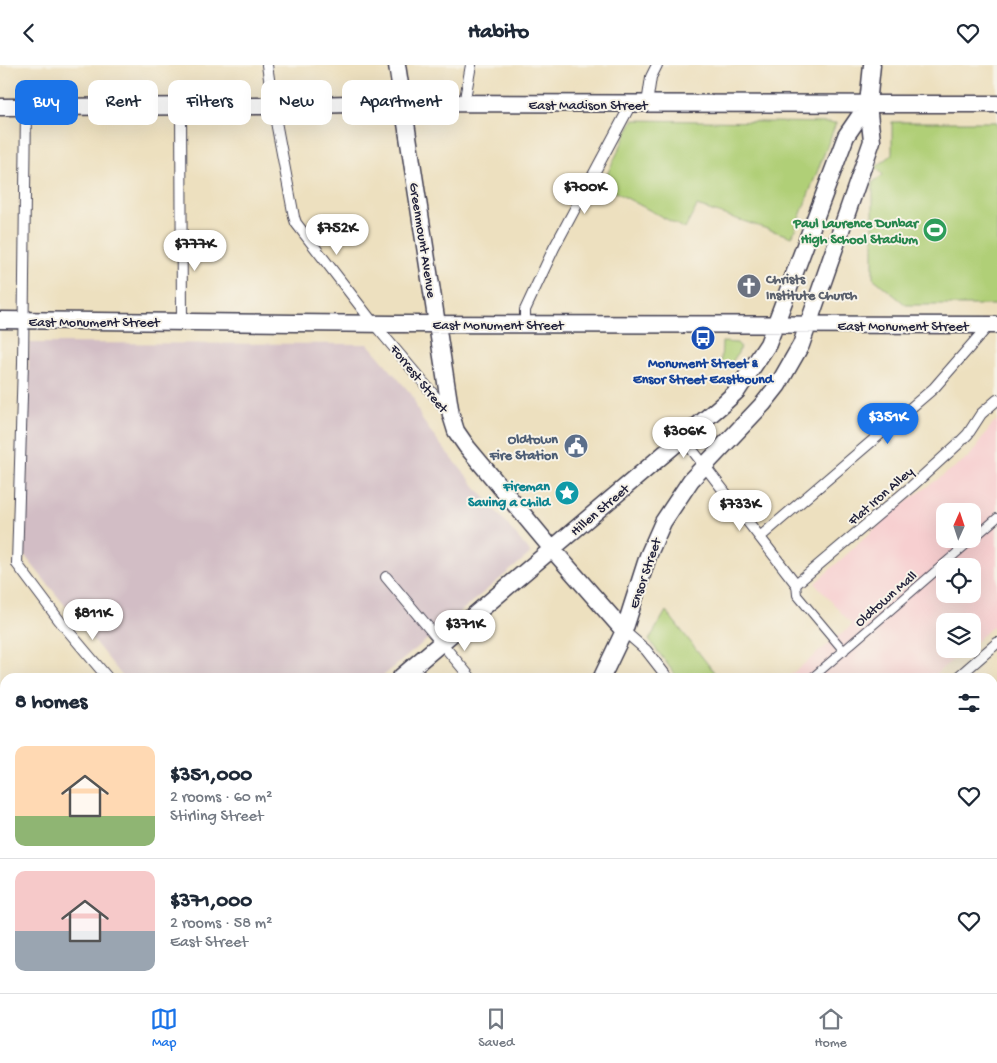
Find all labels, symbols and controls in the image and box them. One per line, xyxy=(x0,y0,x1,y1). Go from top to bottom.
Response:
icon: back xyxy=(15,19,43,47)
icon: heart xyxy=(954,19,982,47)
text: Habito xyxy=(468,20,529,46)
chip: Buy xyxy=(15,80,78,125)
chip: Rent xyxy=(88,80,158,125)
chip: Filters xyxy=(168,80,251,125)
chip: New xyxy=(261,80,332,125)
chip: Apartment xyxy=(342,80,459,125)
street label: East Madison Street xyxy=(528,98,649,115)
pin: $700K xyxy=(550,173,620,215)
text: $700K xyxy=(564,179,606,198)
street label: Greenmount Avenue xyxy=(404,182,439,300)
pin: $752K xyxy=(302,213,372,256)
place label: Paul Laurence Dunbar High School Stadium xyxy=(792,216,920,249)
sports icon: Paul Laurence Dunbar High School Stadium xyxy=(922,217,948,243)
text: $752K xyxy=(317,220,357,239)
pin: $777K xyxy=(160,229,230,272)
text: $777K xyxy=(175,236,215,255)
place label: Christs Institute Church xyxy=(765,272,858,305)
church icon: Christs Institute Church xyxy=(736,273,762,299)
street label: East Monument Street xyxy=(28,315,161,332)
street label: East Monument Street xyxy=(432,318,565,335)
street label: East Monument Street xyxy=(837,319,970,336)
bus stop icon: Monument Street & Ensor Street Eastbound xyxy=(690,325,716,351)
street label: Forrest Street xyxy=(385,341,452,418)
place label: Monument Street & Ensor Street Eastbound xyxy=(633,356,775,389)
pin: $351K xyxy=(853,403,923,445)
text: $351K xyxy=(868,409,908,428)
pin: $306K xyxy=(649,417,719,459)
text: $306K xyxy=(663,423,705,442)
place label: Oldtown Fire Station xyxy=(489,432,558,465)
public building icon: Oldtown Fire Station xyxy=(563,433,589,459)
street label: Flat Iron Alley xyxy=(845,464,918,531)
place label: Fireman Saving a Child xyxy=(468,479,552,512)
place icon: Fireman Saving a Child xyxy=(554,480,580,506)
street label: Hillen Street xyxy=(568,481,635,540)
pin: $733K xyxy=(705,489,775,532)
text: $733K xyxy=(720,496,760,515)
north arrow xyxy=(936,503,981,547)
map controls xyxy=(936,503,981,658)
street label: Ensor Street xyxy=(626,535,667,611)
button: locate xyxy=(936,558,981,603)
street label: Oldtown Mall xyxy=(852,568,921,632)
pin: $811K xyxy=(58,599,128,641)
text: $811K xyxy=(74,605,112,624)
pin: $371K xyxy=(430,609,500,652)
button: layers xyxy=(936,613,981,658)
text: $371K xyxy=(445,616,485,635)
icon: filters xyxy=(955,689,983,717)
text: 8 homes xyxy=(15,691,87,716)
text: $351,000 xyxy=(170,764,252,789)
icon: home xyxy=(55,766,115,826)
icon: heart xyxy=(955,782,983,810)
text: 2 rooms · 60 m² xyxy=(170,789,272,808)
text: Stirling Street xyxy=(170,808,263,827)
text: $371,000 xyxy=(170,890,252,915)
icon: home xyxy=(55,891,115,951)
icon: heart xyxy=(955,907,983,935)
text: 2 rooms · 58 m² xyxy=(170,915,272,934)
text: East Street xyxy=(170,934,248,953)
tab: Map xyxy=(150,1005,178,1052)
tab: Saved xyxy=(478,1005,514,1052)
tab: Home xyxy=(814,1005,847,1052)

